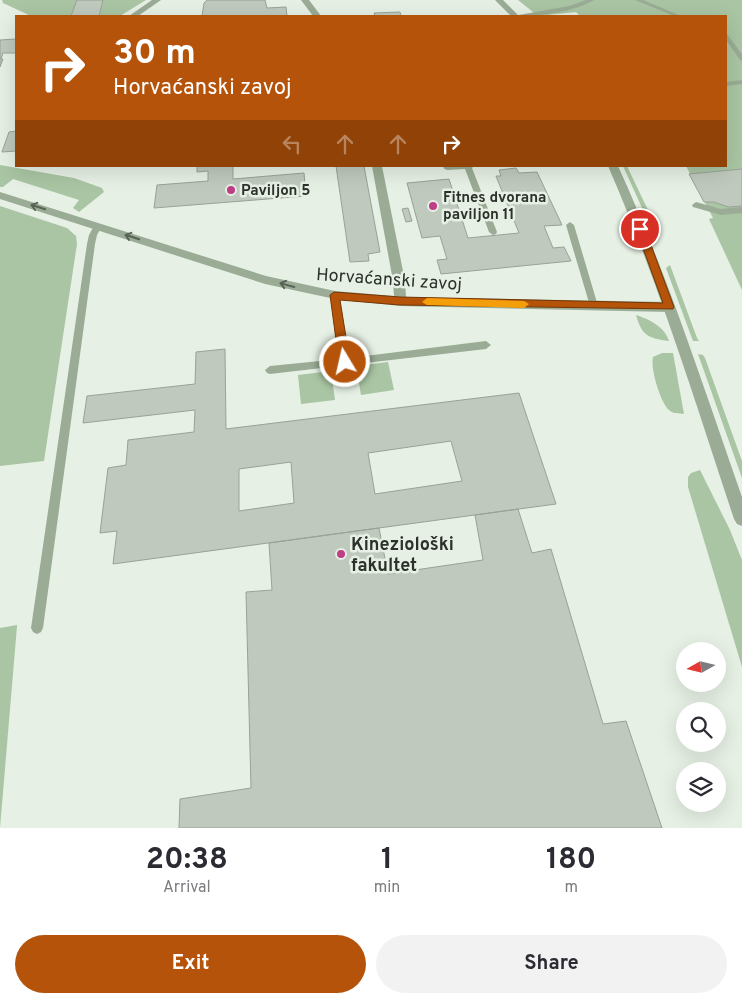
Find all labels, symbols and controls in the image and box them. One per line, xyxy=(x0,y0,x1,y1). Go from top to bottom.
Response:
text: 30 m xyxy=(113,32,196,76)
icon: right xyxy=(30,35,95,100)
text: Horvaćanski zavoj xyxy=(113,75,292,102)
icon: left xyxy=(278,130,306,158)
icon: ahead xyxy=(331,130,359,158)
icon: ahead xyxy=(384,130,412,158)
icon: right xyxy=(437,130,465,158)
place label: Paviljon 5 xyxy=(241,182,310,201)
marker: Paviljon 5 xyxy=(225,184,237,196)
place label: Fitnes dvorana paviljon 11 xyxy=(443,189,546,225)
marker: Fitnes dvorana paviljon 11 xyxy=(427,200,439,212)
one-way arrow xyxy=(30,201,46,211)
pin xyxy=(619,208,661,250)
icon: arrive xyxy=(626,215,654,243)
one-way arrow xyxy=(124,232,140,241)
street label: Horvaćanski zavoj xyxy=(315,264,463,297)
one-way arrow xyxy=(279,280,295,290)
position arrow xyxy=(318,335,370,387)
place label: Kineziološki fakultet xyxy=(351,534,454,578)
marker: Kineziološki fakultet xyxy=(335,548,347,560)
north arrow xyxy=(676,642,726,692)
map controls xyxy=(676,642,726,812)
button: search xyxy=(676,702,726,752)
button: layers xyxy=(676,762,726,812)
text: 20:38 xyxy=(146,842,228,879)
text: 1 xyxy=(381,842,393,879)
text: 180 xyxy=(546,842,596,879)
text: Arrival xyxy=(163,878,211,898)
text: min xyxy=(374,878,400,898)
text: m xyxy=(564,878,578,898)
button: Exit xyxy=(15,935,366,993)
button: Share xyxy=(376,935,727,993)

